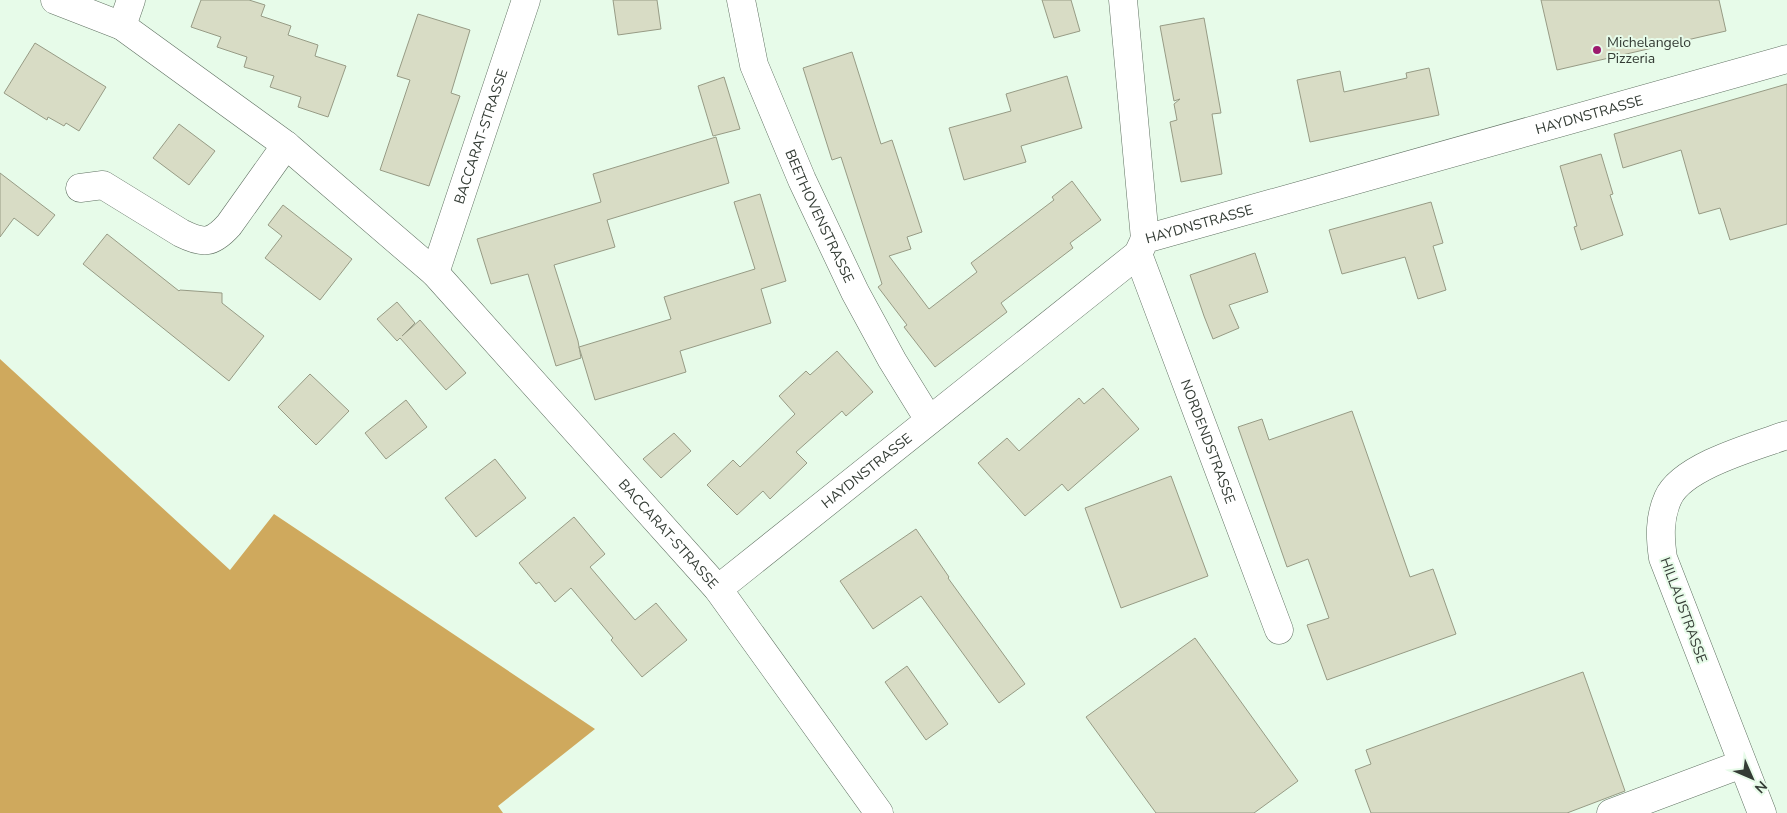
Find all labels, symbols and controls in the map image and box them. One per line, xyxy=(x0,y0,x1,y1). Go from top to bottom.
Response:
place label: Michelangelo Pizzeria xyxy=(1607,33,1691,68)
marker: Michelangelo Pizzeria xyxy=(1591,44,1603,56)
street label: BACCARAT-STRASSE xyxy=(450,66,512,207)
street label: HAYDNSTRASSE xyxy=(1533,91,1645,139)
street label: BEETHOVENSTRASSE xyxy=(780,147,858,286)
street label: HAYDNSTRASSE xyxy=(1143,200,1255,248)
street label: NORDENDSTRASSE xyxy=(1176,377,1240,506)
street label: HAYDNSTRASSE xyxy=(818,429,916,513)
street label: BACCARAT-STRASSE xyxy=(614,475,722,593)
street label: HILLAUSTRASSE xyxy=(1656,555,1711,666)
north arrow xyxy=(1727,753,1777,803)
text: N xyxy=(1750,776,1771,797)

